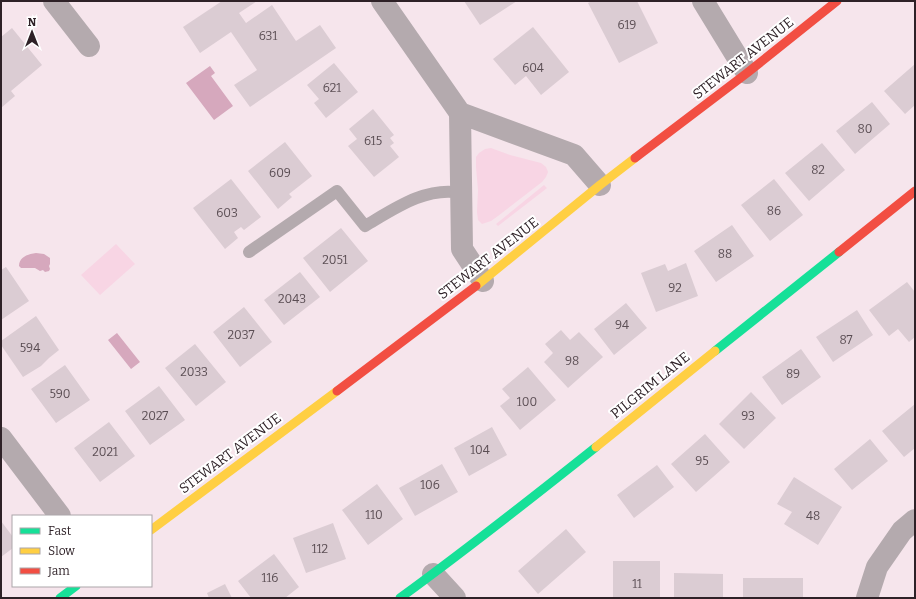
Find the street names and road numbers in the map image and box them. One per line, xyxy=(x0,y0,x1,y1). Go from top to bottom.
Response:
street label: STEWART AVENUE xyxy=(690,14,797,103)
street label: STEWART AVENUE xyxy=(435,214,542,303)
street label: PILGRIM LANE xyxy=(607,348,693,422)
street label: STEWART AVENUE xyxy=(176,410,285,497)

